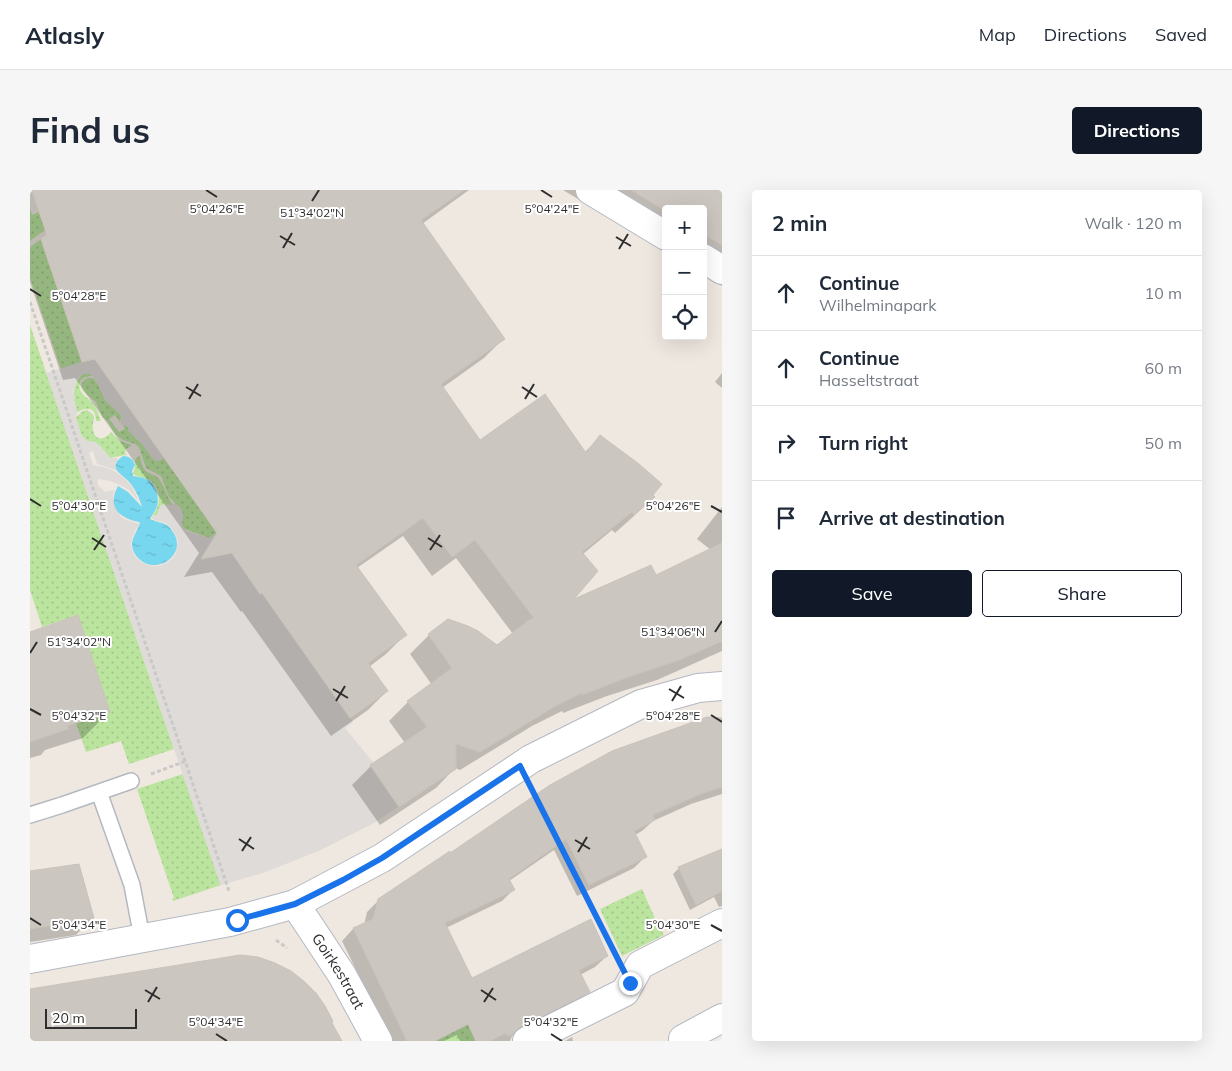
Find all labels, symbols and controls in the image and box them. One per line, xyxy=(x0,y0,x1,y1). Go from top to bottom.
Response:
text: Atlasly xyxy=(25,20,104,50)
text: Map xyxy=(979,23,1016,46)
text: Directions xyxy=(1044,23,1127,46)
text: Saved xyxy=(1155,23,1207,46)
button: Directions xyxy=(1072,107,1202,154)
text: Find us xyxy=(30,108,150,152)
text: 5°04'26"E xyxy=(190,201,244,216)
text: 5°04'24"E xyxy=(525,201,579,216)
text: 51°34'02"N xyxy=(280,205,344,220)
map controls xyxy=(662,205,707,340)
button: + xyxy=(662,205,707,250)
text: 2 min xyxy=(772,210,827,236)
text: Walk · 120 m xyxy=(1084,213,1182,233)
button: − xyxy=(662,250,707,295)
text: Continue xyxy=(819,271,899,295)
icon: ahead xyxy=(772,279,800,307)
text: 10 m xyxy=(1145,283,1182,303)
text: 5°04'28"E xyxy=(52,288,106,303)
button: locate xyxy=(662,295,707,340)
text: Wilhelminapark xyxy=(819,295,936,315)
text: Continue xyxy=(819,346,899,370)
icon: ahead xyxy=(772,354,800,382)
text: 60 m xyxy=(1145,358,1182,378)
text: Hasseltstraat xyxy=(819,370,919,390)
icon: right xyxy=(772,429,800,457)
text: Turn right xyxy=(819,431,908,455)
text: 50 m xyxy=(1145,433,1182,453)
text: 5°04'30"E xyxy=(52,498,106,513)
text: 5°04'26"E xyxy=(646,498,700,513)
icon: arrive xyxy=(772,504,800,532)
text: Arrive at destination xyxy=(819,506,1005,530)
button: Save xyxy=(772,570,972,617)
button: Share xyxy=(982,570,1182,617)
text: 51°34'06"N xyxy=(641,624,705,639)
text: 51°34'02"N xyxy=(47,634,111,649)
text: 5°04'32"E xyxy=(52,708,106,723)
text: 5°04'28"E xyxy=(646,708,700,723)
route start xyxy=(226,909,249,932)
text: 5°04'34"E xyxy=(52,917,106,932)
text: 5°04'30"E xyxy=(646,917,700,932)
street label: Goirkestraat xyxy=(308,929,369,1012)
route end xyxy=(619,972,642,995)
scale bar xyxy=(45,1006,138,1029)
text: 20 m xyxy=(52,1009,85,1027)
text: 5°04'34"E xyxy=(189,1014,243,1029)
text: 5°04'32"E xyxy=(524,1014,578,1029)

